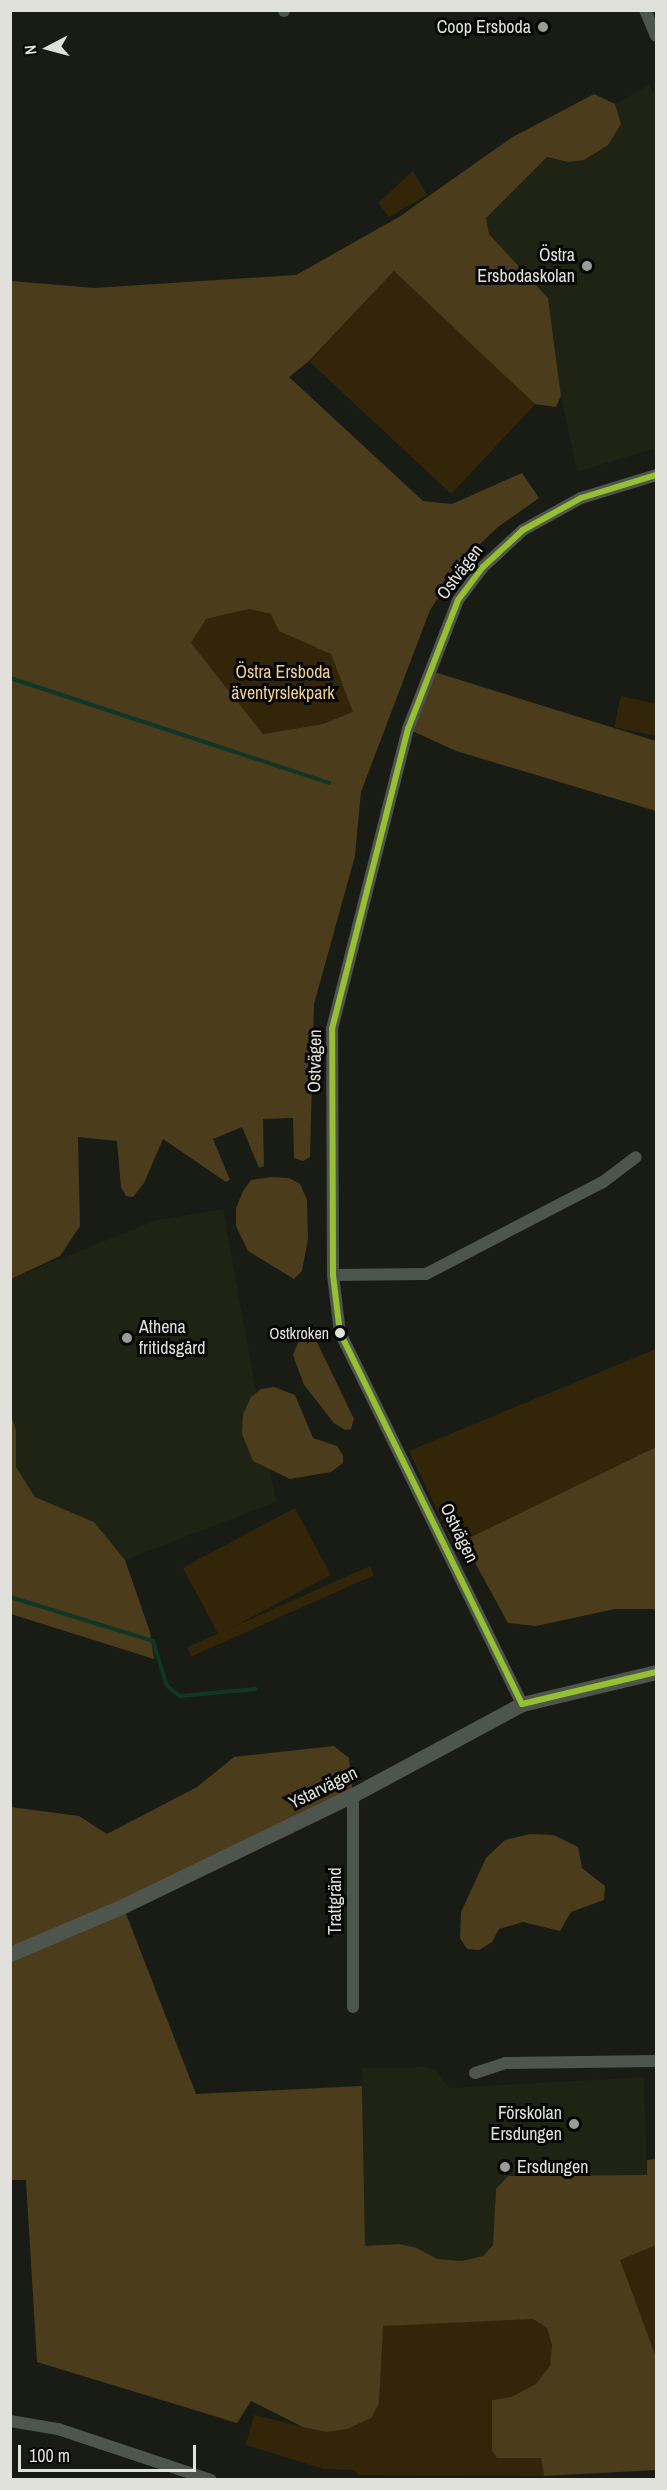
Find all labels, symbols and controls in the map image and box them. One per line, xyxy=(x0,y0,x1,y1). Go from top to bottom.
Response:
place label: Coop Ersboda xyxy=(437,16,531,38)
north arrow xyxy=(18,18,78,78)
marker: Coop Ersboda xyxy=(536,20,550,34)
text: N xyxy=(19,44,42,56)
place label: Östra Ersbodaskolan xyxy=(477,245,575,288)
marker: Östra Ersbodaskolan xyxy=(580,259,594,273)
street label: Ostvägen xyxy=(432,540,488,604)
park label: Östra Ersboda äventyrslekpark xyxy=(231,662,335,704)
street label: Ostvägen xyxy=(304,1029,326,1093)
place label: Athena fritidsgård xyxy=(139,1317,205,1360)
place label: Ostkroken xyxy=(269,1323,329,1343)
marker: Ostkroken xyxy=(334,1327,346,1339)
marker: Athena fritidsgård xyxy=(120,1331,134,1345)
street label: Ostvägen xyxy=(435,1500,483,1566)
street label: Ystarvägen xyxy=(285,1762,361,1814)
street label: Trattgränd xyxy=(324,1867,346,1935)
place label: Förskolan Ersdungen xyxy=(491,2103,562,2146)
marker: Förskolan Ersdungen xyxy=(567,2117,581,2131)
place label: Ersdungen xyxy=(517,2156,588,2178)
marker: Ersdungen xyxy=(498,2160,512,2174)
scale bar xyxy=(21,2433,200,2471)
text: 100 m xyxy=(29,2443,70,2468)

